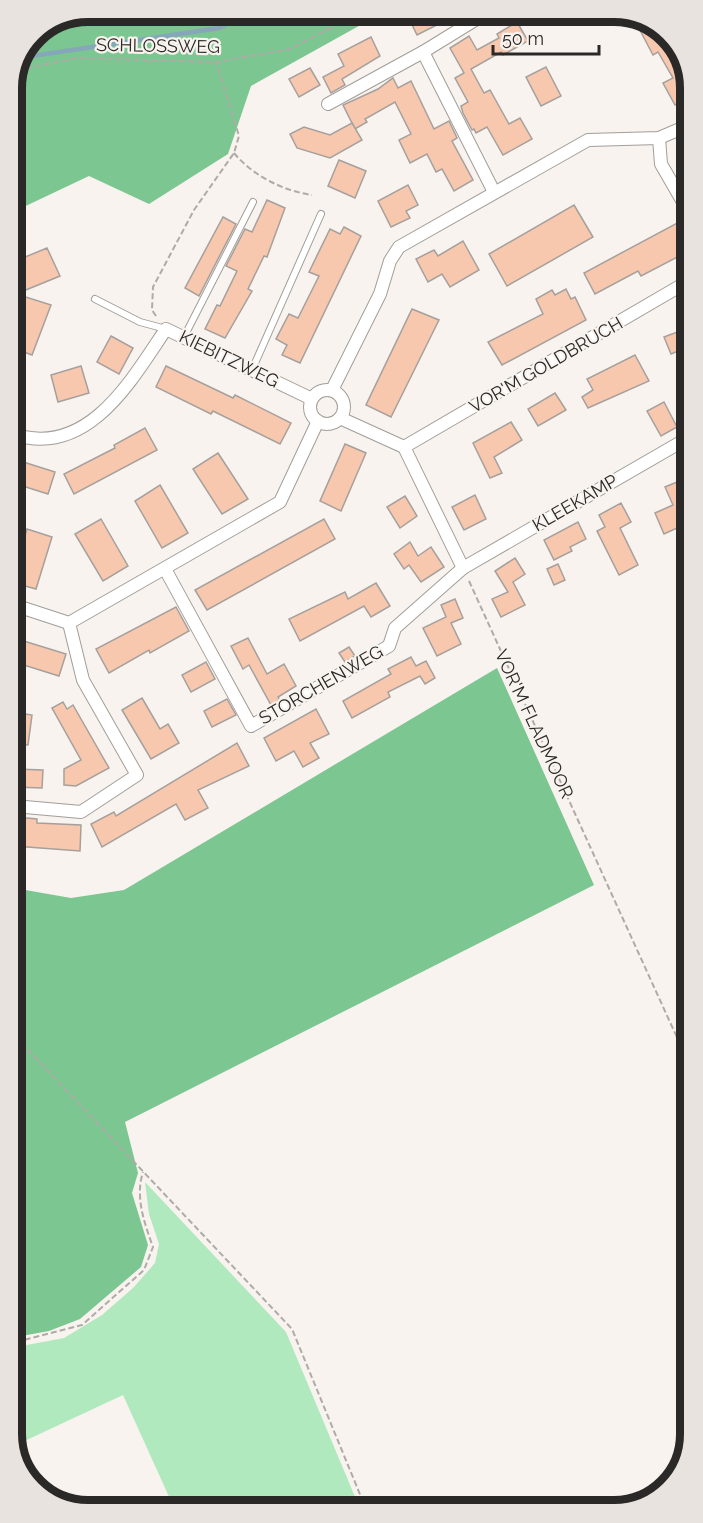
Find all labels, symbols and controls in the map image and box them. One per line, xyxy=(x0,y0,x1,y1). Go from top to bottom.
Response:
scale bar xyxy=(493,18,600,56)
text: 50 m xyxy=(502,28,544,49)
street label: SCHLOSSWEG xyxy=(96,34,220,57)
street label: VOR'M GOLDBRUCH xyxy=(465,312,626,417)
street label: KIEBITZWEG xyxy=(176,325,282,392)
street label: KLEEKAMP xyxy=(528,470,621,535)
street label: STORCHENWEG xyxy=(255,641,386,729)
street label: VOR'M FLADMOOR xyxy=(491,646,578,802)

